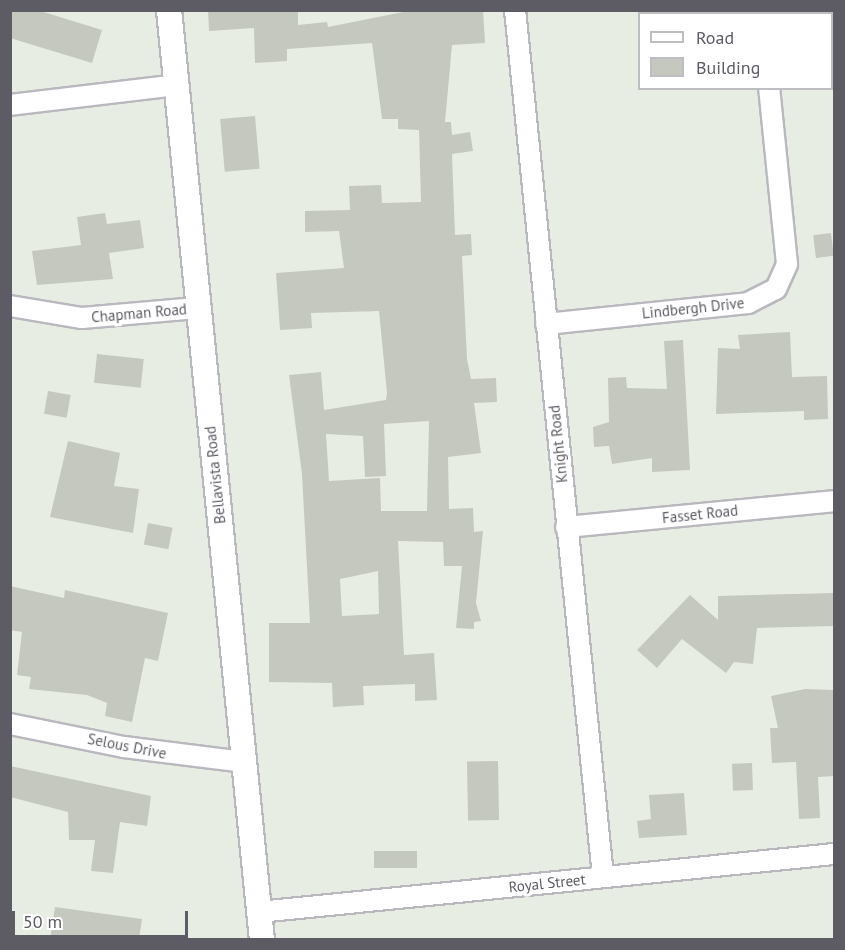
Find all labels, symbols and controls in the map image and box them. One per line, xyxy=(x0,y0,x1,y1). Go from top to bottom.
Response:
legend xyxy=(638,12,833,90)
text: Road xyxy=(696,26,734,49)
text: Building xyxy=(696,56,760,79)
street label: Lindbergh Drive xyxy=(641,294,745,322)
street label: Chapman Road xyxy=(90,300,188,326)
street label: Knight Road xyxy=(545,404,571,484)
street label: Bellavista Road xyxy=(201,425,229,525)
street label: Fasset Road xyxy=(661,501,739,527)
street label: Selous Drive xyxy=(86,730,168,762)
street label: Royal Street xyxy=(508,870,586,896)
scale bar xyxy=(15,899,190,937)
text: 50 m xyxy=(23,910,62,933)

